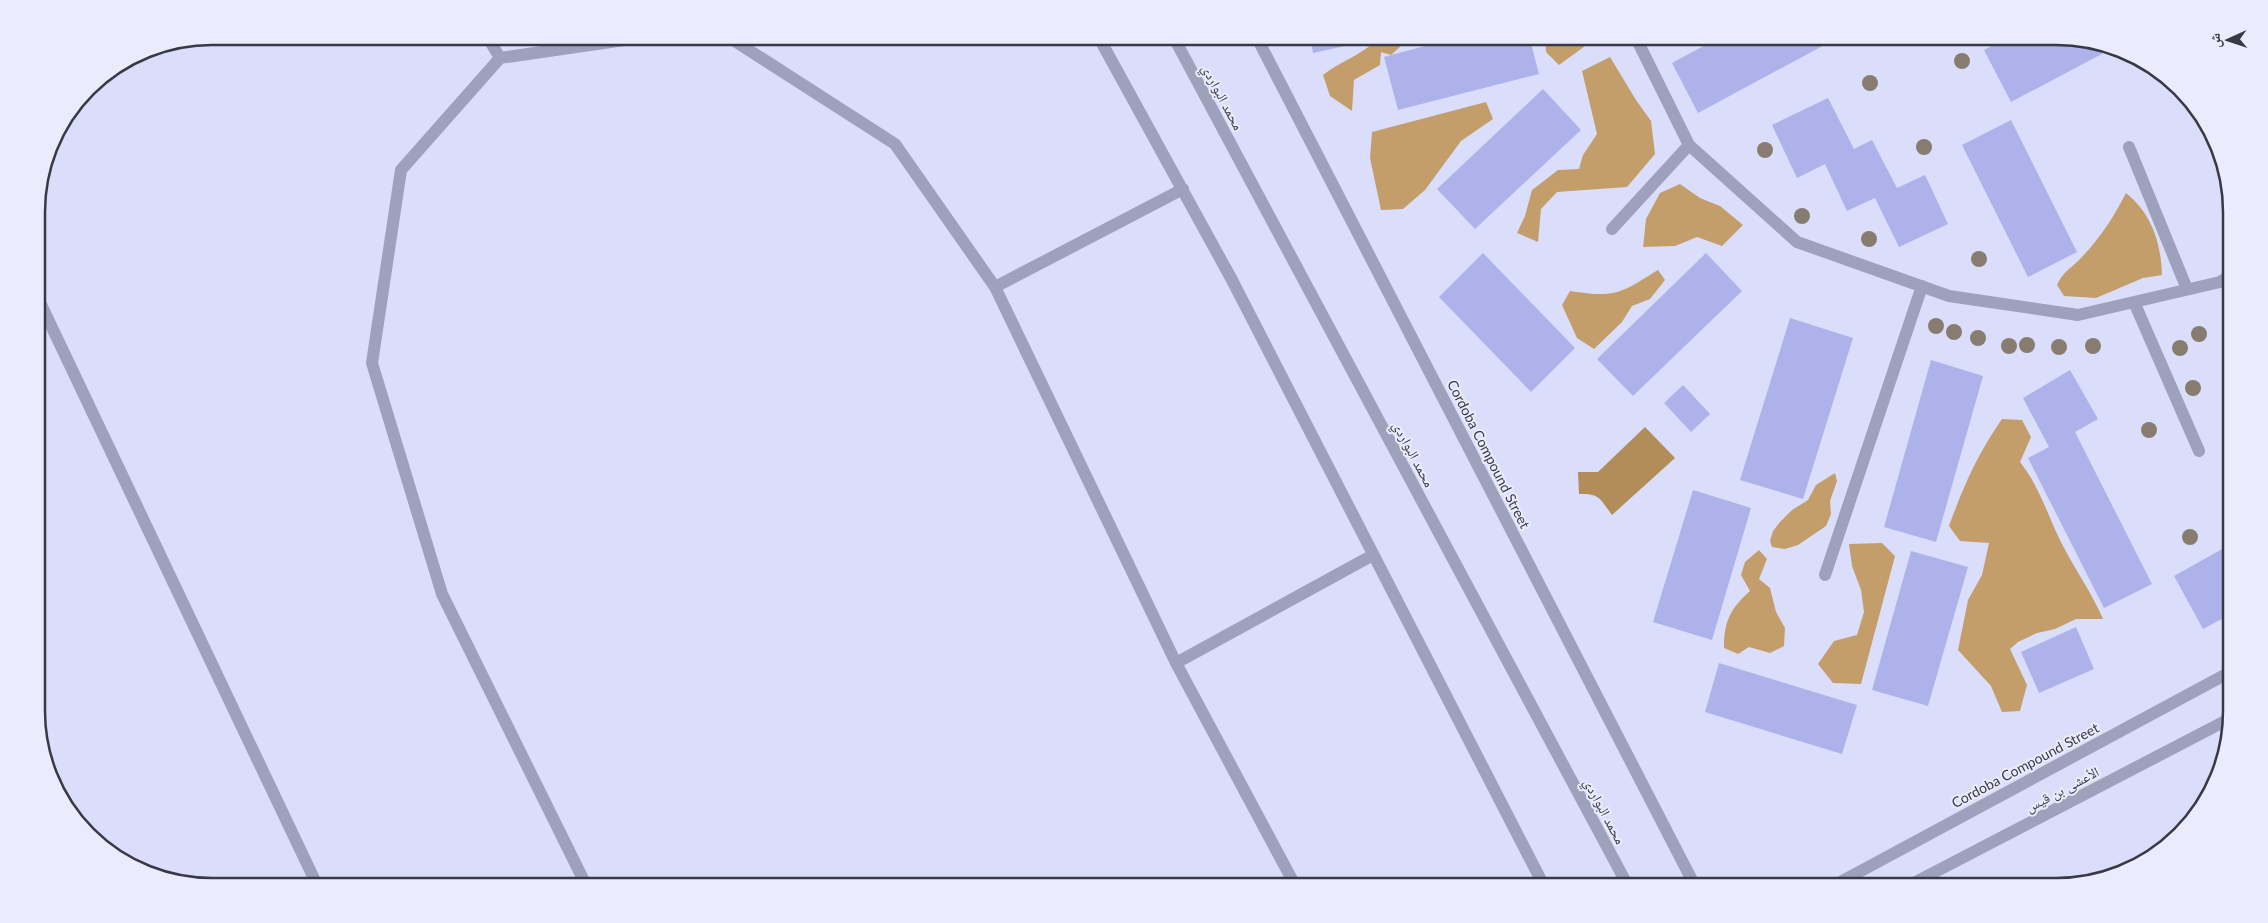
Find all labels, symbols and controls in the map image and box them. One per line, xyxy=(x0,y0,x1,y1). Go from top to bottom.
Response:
north arrow xyxy=(2203,15,2253,65)
text: ش xyxy=(2206,33,2224,49)
street label: محمد البواردي xyxy=(1195,61,1247,134)
street label: Cordoba Compound Street xyxy=(1444,377,1534,531)
street label: محمد البواردي xyxy=(1386,418,1438,491)
street label: Cordoba Compound Street xyxy=(1948,719,2102,811)
street label: الأعشى بن قيس xyxy=(2022,762,2102,816)
street label: محمد البواردي xyxy=(1577,775,1629,848)

